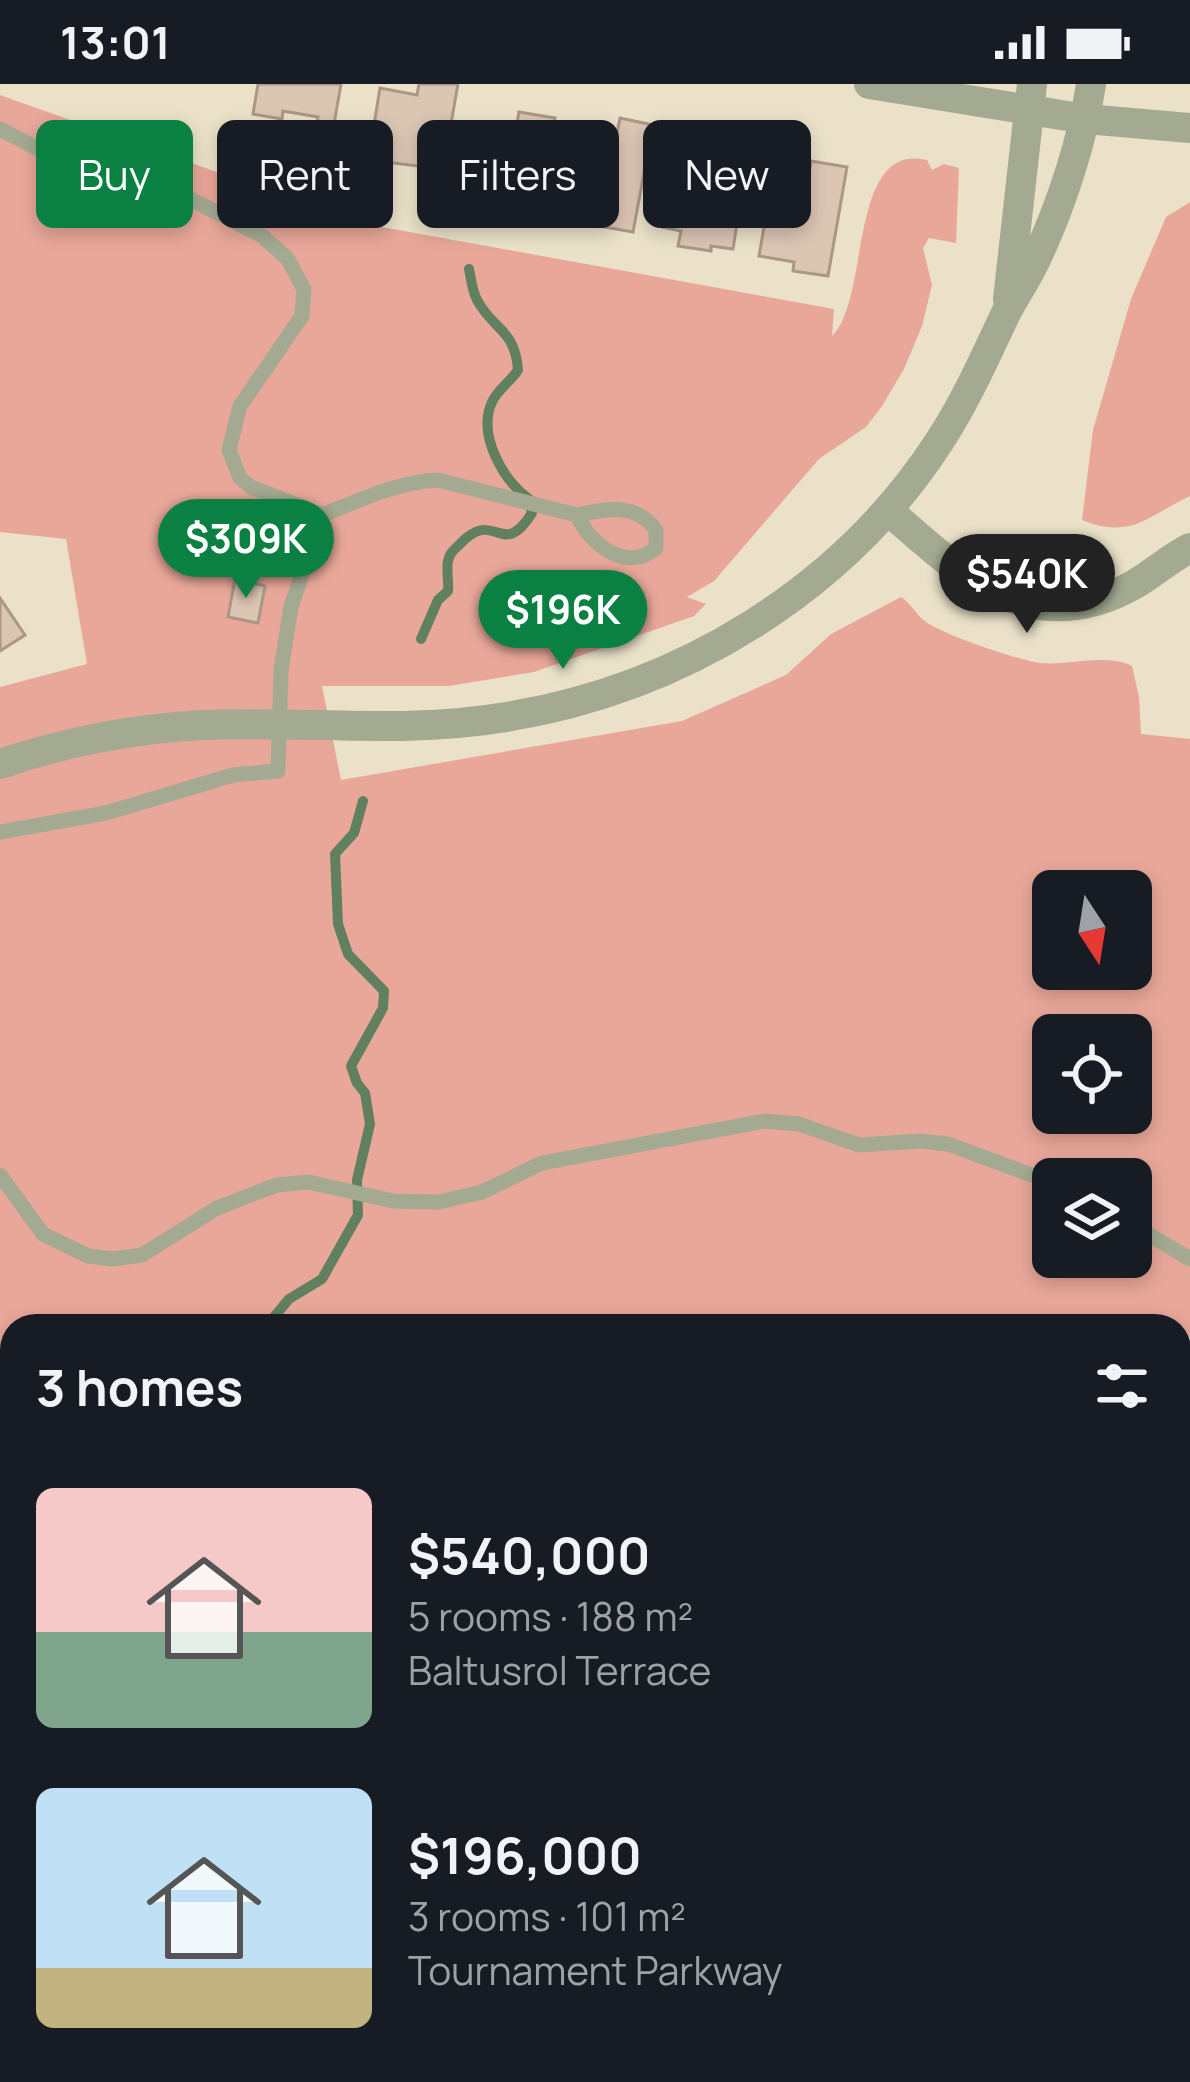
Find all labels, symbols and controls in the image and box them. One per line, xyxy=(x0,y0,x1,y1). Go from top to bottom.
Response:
text: 13:01 xyxy=(60,11,171,73)
chip: Buy xyxy=(36,120,193,228)
chip: Rent xyxy=(217,120,393,228)
chip: Filters xyxy=(417,120,619,228)
chip: New xyxy=(643,120,811,228)
pin: $309K xyxy=(162,499,330,601)
text: $309K xyxy=(185,511,307,565)
pin: $540K xyxy=(943,534,1111,636)
text: $540K xyxy=(966,546,1088,600)
pin: $196K xyxy=(479,570,647,672)
text: $196K xyxy=(505,582,621,636)
north arrow xyxy=(1032,870,1152,990)
map controls xyxy=(1032,870,1152,1278)
button: locate xyxy=(1032,1014,1152,1134)
button: layers xyxy=(1032,1158,1152,1278)
text: 3 homes xyxy=(36,1352,243,1421)
icon: filters xyxy=(1089,1353,1155,1419)
text: $540,000 xyxy=(408,1520,651,1589)
icon: home xyxy=(132,1536,276,1680)
text: 5 rooms · 188 m² xyxy=(408,1589,693,1643)
text: Baltusrol Terrace xyxy=(408,1643,711,1697)
text: $196,000 xyxy=(408,1820,642,1889)
icon: home xyxy=(132,1836,276,1980)
text: 3 rooms · 101 m² xyxy=(408,1889,686,1943)
text: Tournament Parkway xyxy=(408,1943,783,1997)

